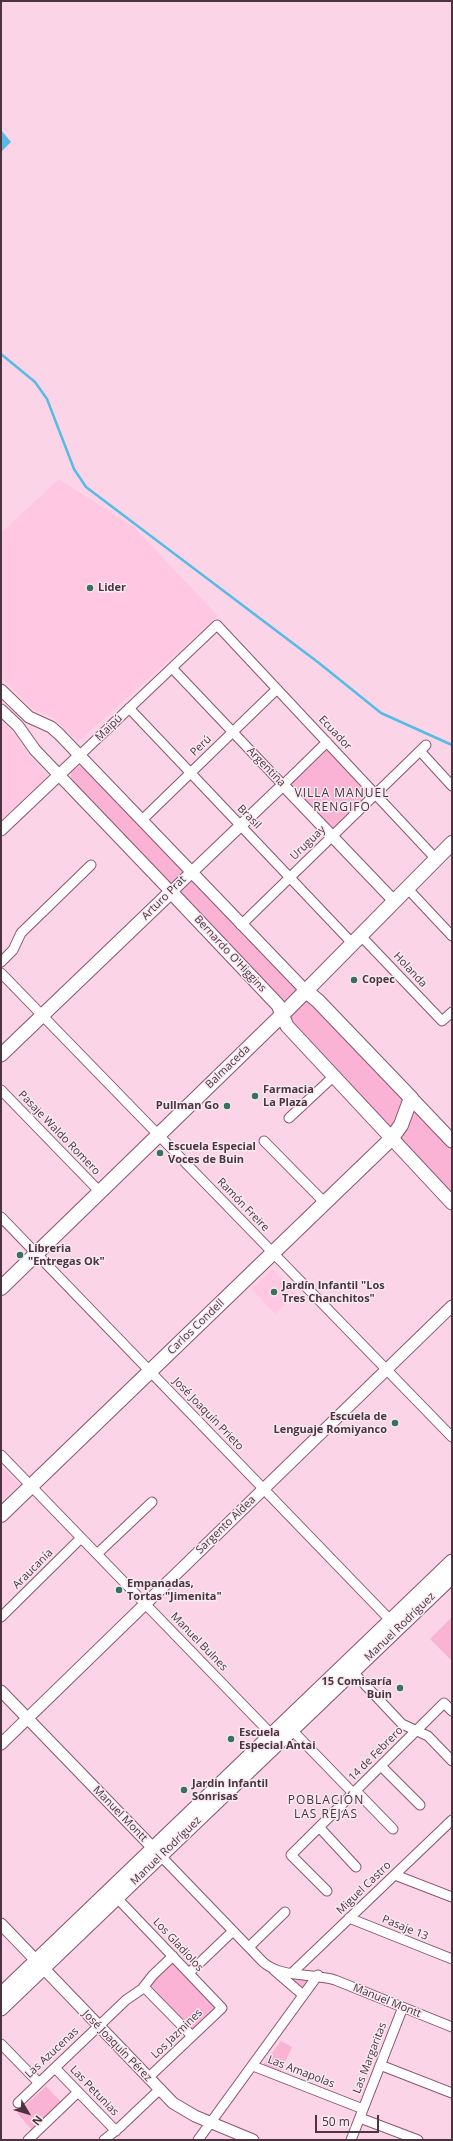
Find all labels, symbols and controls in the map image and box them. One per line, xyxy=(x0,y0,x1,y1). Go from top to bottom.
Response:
place label: Lider xyxy=(98,581,126,595)
marker: Lider xyxy=(85,583,95,593)
street label: Maipú xyxy=(93,712,125,744)
street label: Ecuador xyxy=(316,713,354,753)
street label: Perú xyxy=(188,733,214,759)
street label: Argentina xyxy=(244,744,288,790)
district label: VILLA MANUEL RENGIFO xyxy=(295,787,389,815)
street label: Brasil xyxy=(234,802,264,832)
street label: Uruguay xyxy=(288,823,328,863)
street label: Arturo Prat xyxy=(139,873,189,923)
street label: Bernardo O'Higgins xyxy=(191,913,269,995)
street label: Holanda xyxy=(390,950,430,990)
place label: Copec xyxy=(362,973,395,987)
marker: Copec xyxy=(349,975,359,985)
street label: Balmaceda xyxy=(203,1043,253,1091)
place label: Farmacia La Plaza xyxy=(263,1083,314,1109)
street label: Pasaje Waldo Romero xyxy=(15,1088,103,1178)
marker: Farmacia La Plaza xyxy=(250,1091,260,1101)
place label: Pullman Go xyxy=(156,1099,219,1113)
marker: Pullman Go xyxy=(222,1101,232,1111)
place label: Escuela Especial Voces de Buin xyxy=(168,1140,256,1166)
marker: Escuela Especial Voces de Buin xyxy=(155,1148,165,1158)
street label: Ramón Freire xyxy=(214,1176,272,1234)
place label: Libreria "Entregas Ok" xyxy=(28,1242,105,1268)
marker: Libreria "Entregas Ok" xyxy=(15,1250,25,1260)
place label: Jardín Infantil "Los Tres Chanchitos" xyxy=(282,1279,385,1305)
marker: Jardín Infantil "Los Tres Chanchitos" xyxy=(269,1287,279,1297)
street label: Carlos Condell xyxy=(165,1297,227,1357)
street label: José Joaquín Prieto xyxy=(170,1375,246,1453)
place label: Escuela de Lenguaje Romiyanco xyxy=(273,1410,387,1436)
marker: Escuela de Lenguaje Romiyanco xyxy=(390,1418,400,1428)
street label: Sargento Aldea xyxy=(193,1493,259,1557)
street label: Araucanía xyxy=(10,1546,56,1592)
place label: Empanadas, Tortas "Jimenita" xyxy=(127,1577,222,1603)
marker: Empanadas, Tortas "Jimenita" xyxy=(114,1585,124,1595)
street label: Manuel Rodríguez xyxy=(362,1590,438,1664)
street label: Manuel Bulnes xyxy=(168,1610,230,1674)
place label: 15 Comisaría Buin xyxy=(321,1675,392,1701)
marker: 15 Comisaría Buin xyxy=(395,1683,405,1693)
street label: 14 de Febrero xyxy=(346,1724,406,1784)
place label: Escuela Especial Antai xyxy=(239,1726,316,1752)
marker: Escuela Especial Antai xyxy=(226,1734,236,1744)
place label: Jardin Infantil Sonrisas xyxy=(192,1777,268,1803)
street label: Manuel Montt xyxy=(90,1783,150,1845)
marker: Jardin Infantil Sonrisas xyxy=(179,1785,189,1795)
district label: POBLACIÓN LAS REJAS xyxy=(288,1794,364,1822)
street label: Manuel Rodríguez xyxy=(128,1814,204,1888)
street label: Miguel Castro xyxy=(334,1859,394,1917)
street label: Pasaje 13 xyxy=(380,1913,430,1943)
street label: Los Gladiolos xyxy=(150,1916,206,1974)
street label: Manuel Montt xyxy=(351,1981,423,2021)
street label: Los Jazmines xyxy=(149,2006,205,2062)
street label: José Joaquín Pérez xyxy=(80,2008,154,2084)
street label: Las Margaritas xyxy=(350,2021,390,2095)
street label: Las Azucenas xyxy=(23,2025,81,2081)
street label: Las Amapolas xyxy=(266,2053,336,2091)
street label: Las Petunias xyxy=(67,2063,121,2119)
north arrow xyxy=(8,2093,48,2133)
scale bar xyxy=(317,2107,381,2133)
text: N xyxy=(29,2113,47,2129)
text: 50 m xyxy=(322,2113,350,2130)

